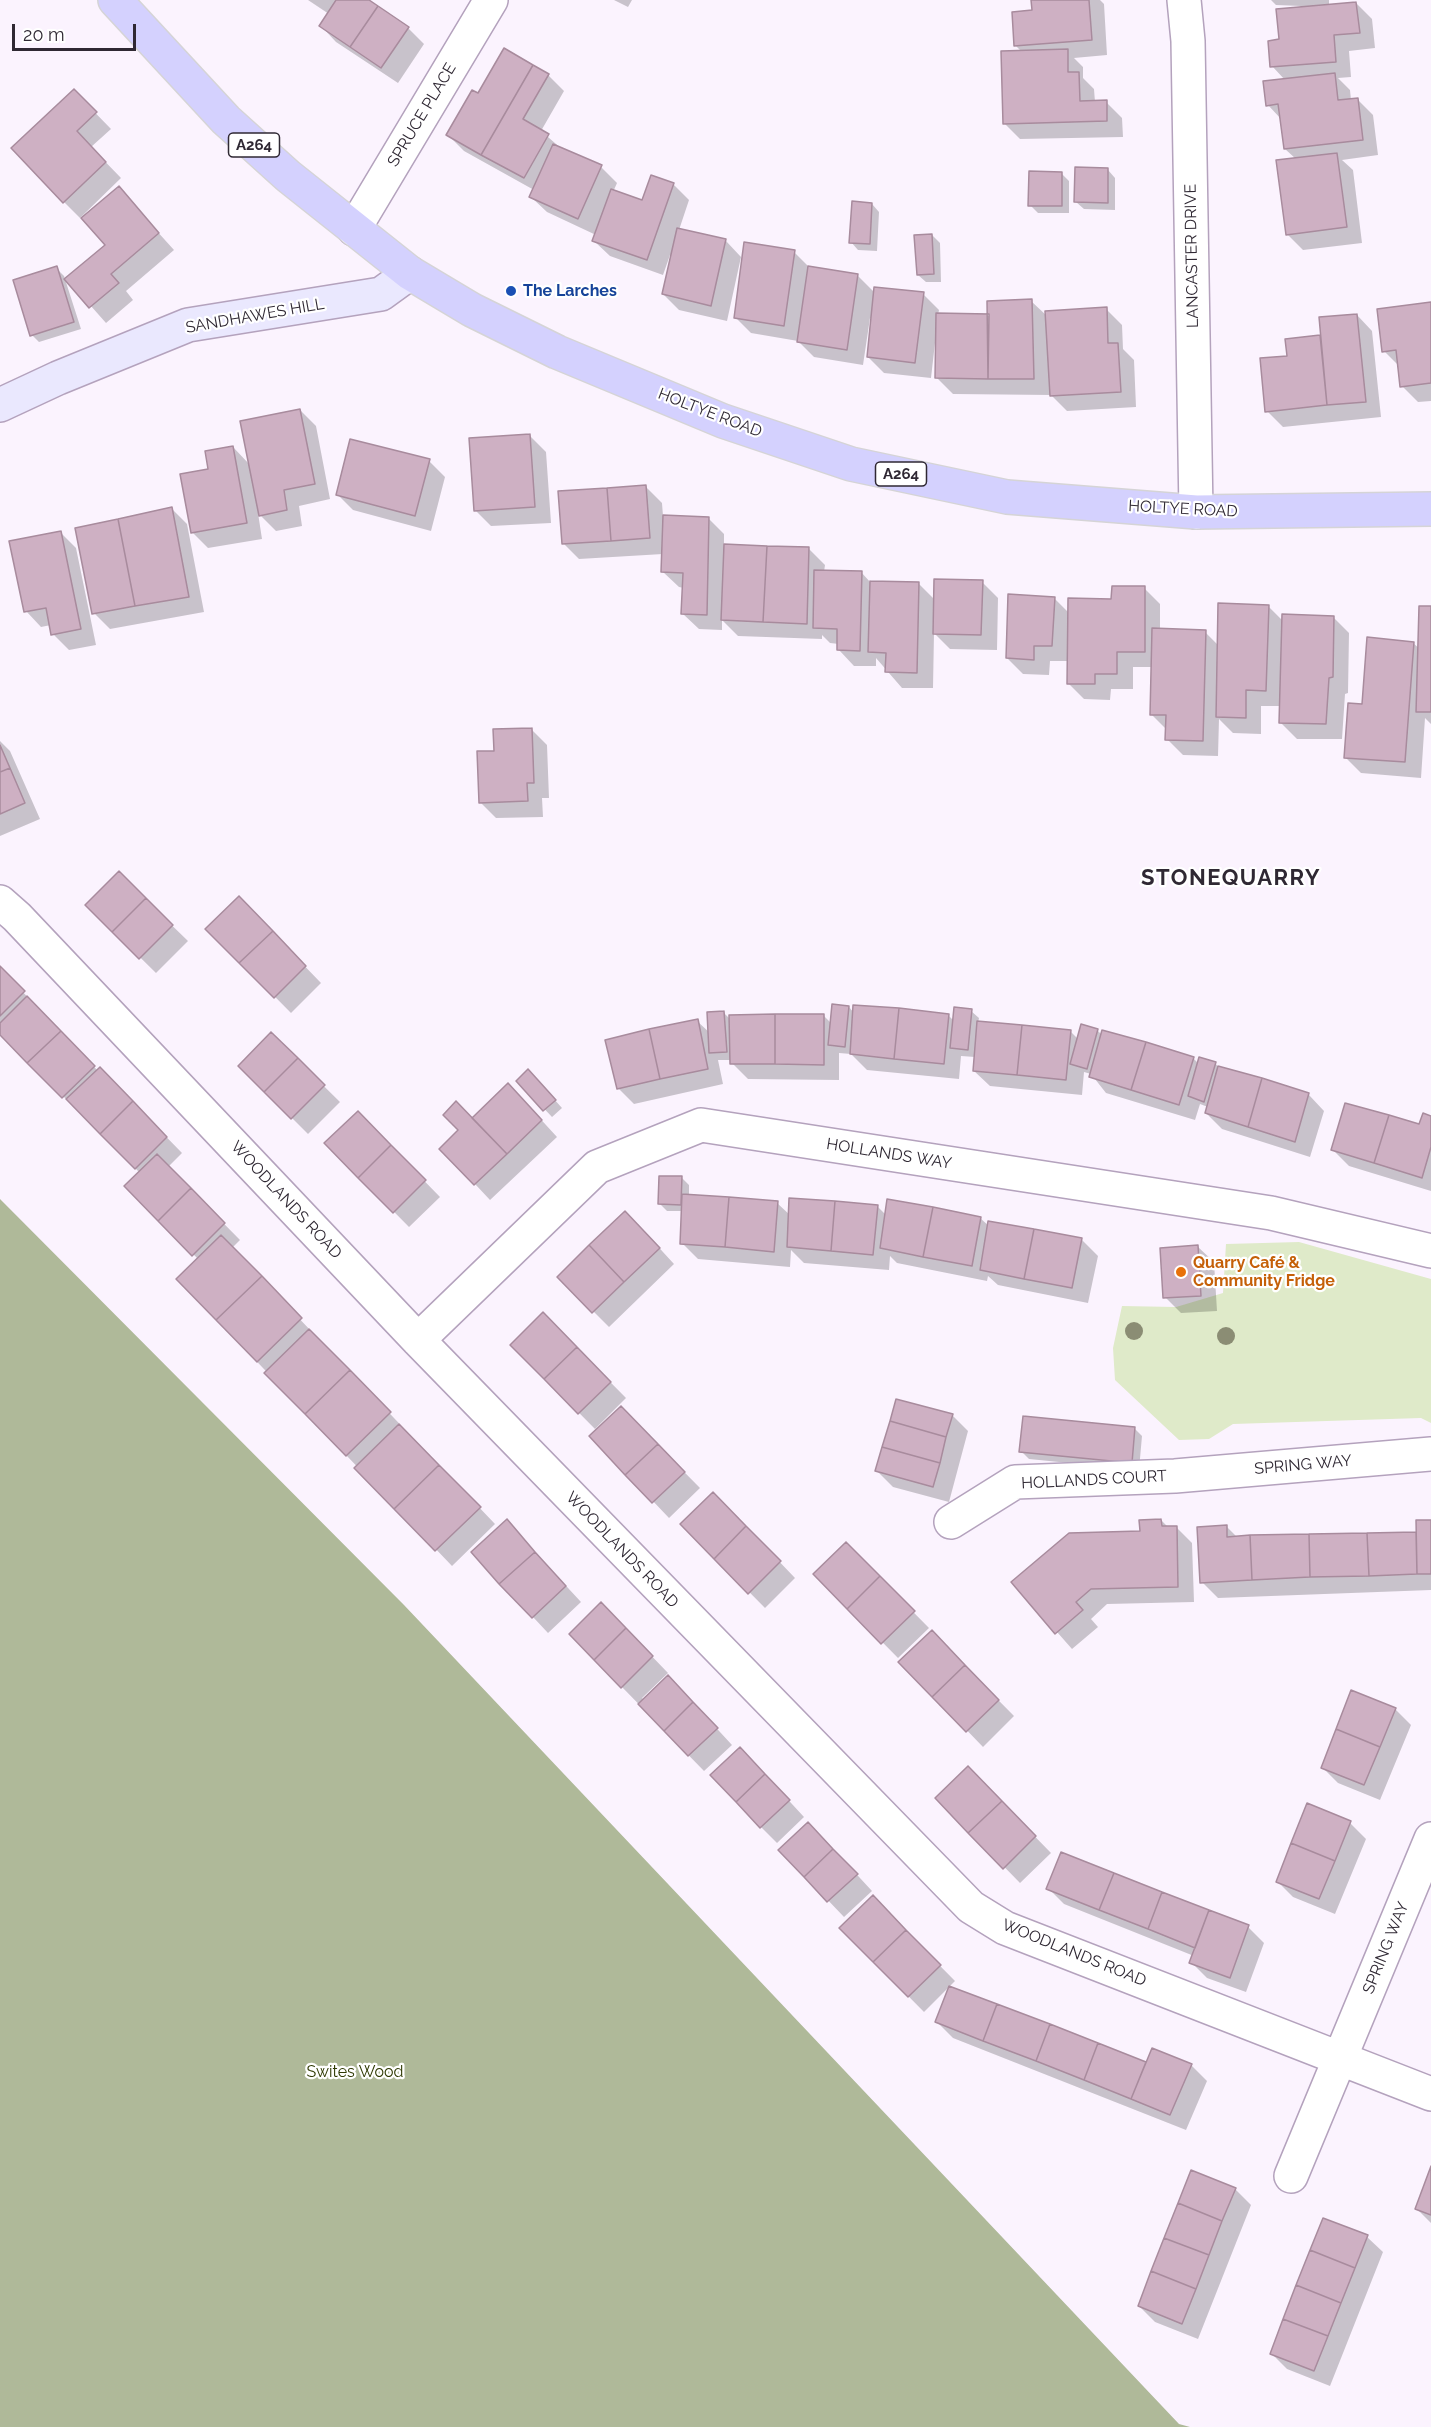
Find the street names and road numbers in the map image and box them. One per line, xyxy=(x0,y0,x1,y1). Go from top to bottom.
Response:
street label: SPRUCE PLACE xyxy=(384,60,460,170)
road number: A264 xyxy=(228,133,280,157)
street label: LANCASTER DRIVE xyxy=(1181,184,1203,328)
street label: SANDHAWES HILL xyxy=(184,294,326,338)
street label: HOLTYE ROAD xyxy=(655,384,765,442)
road number: A264 xyxy=(876,462,926,486)
street label: HOLTYE ROAD xyxy=(1128,497,1238,521)
street label: HOLLANDS WAY xyxy=(825,1135,953,1173)
street label: WOODLANDS ROAD xyxy=(227,1137,345,1263)
street label: SPRING WAY xyxy=(1253,1451,1353,1479)
street label: HOLLANDS COURT xyxy=(1021,1467,1167,1493)
street label: WOODLANDS ROAD xyxy=(562,1488,682,1612)
street label: SPRING WAY xyxy=(1359,1899,1413,1997)
street label: WOODLANDS ROAD xyxy=(999,1915,1149,1991)

